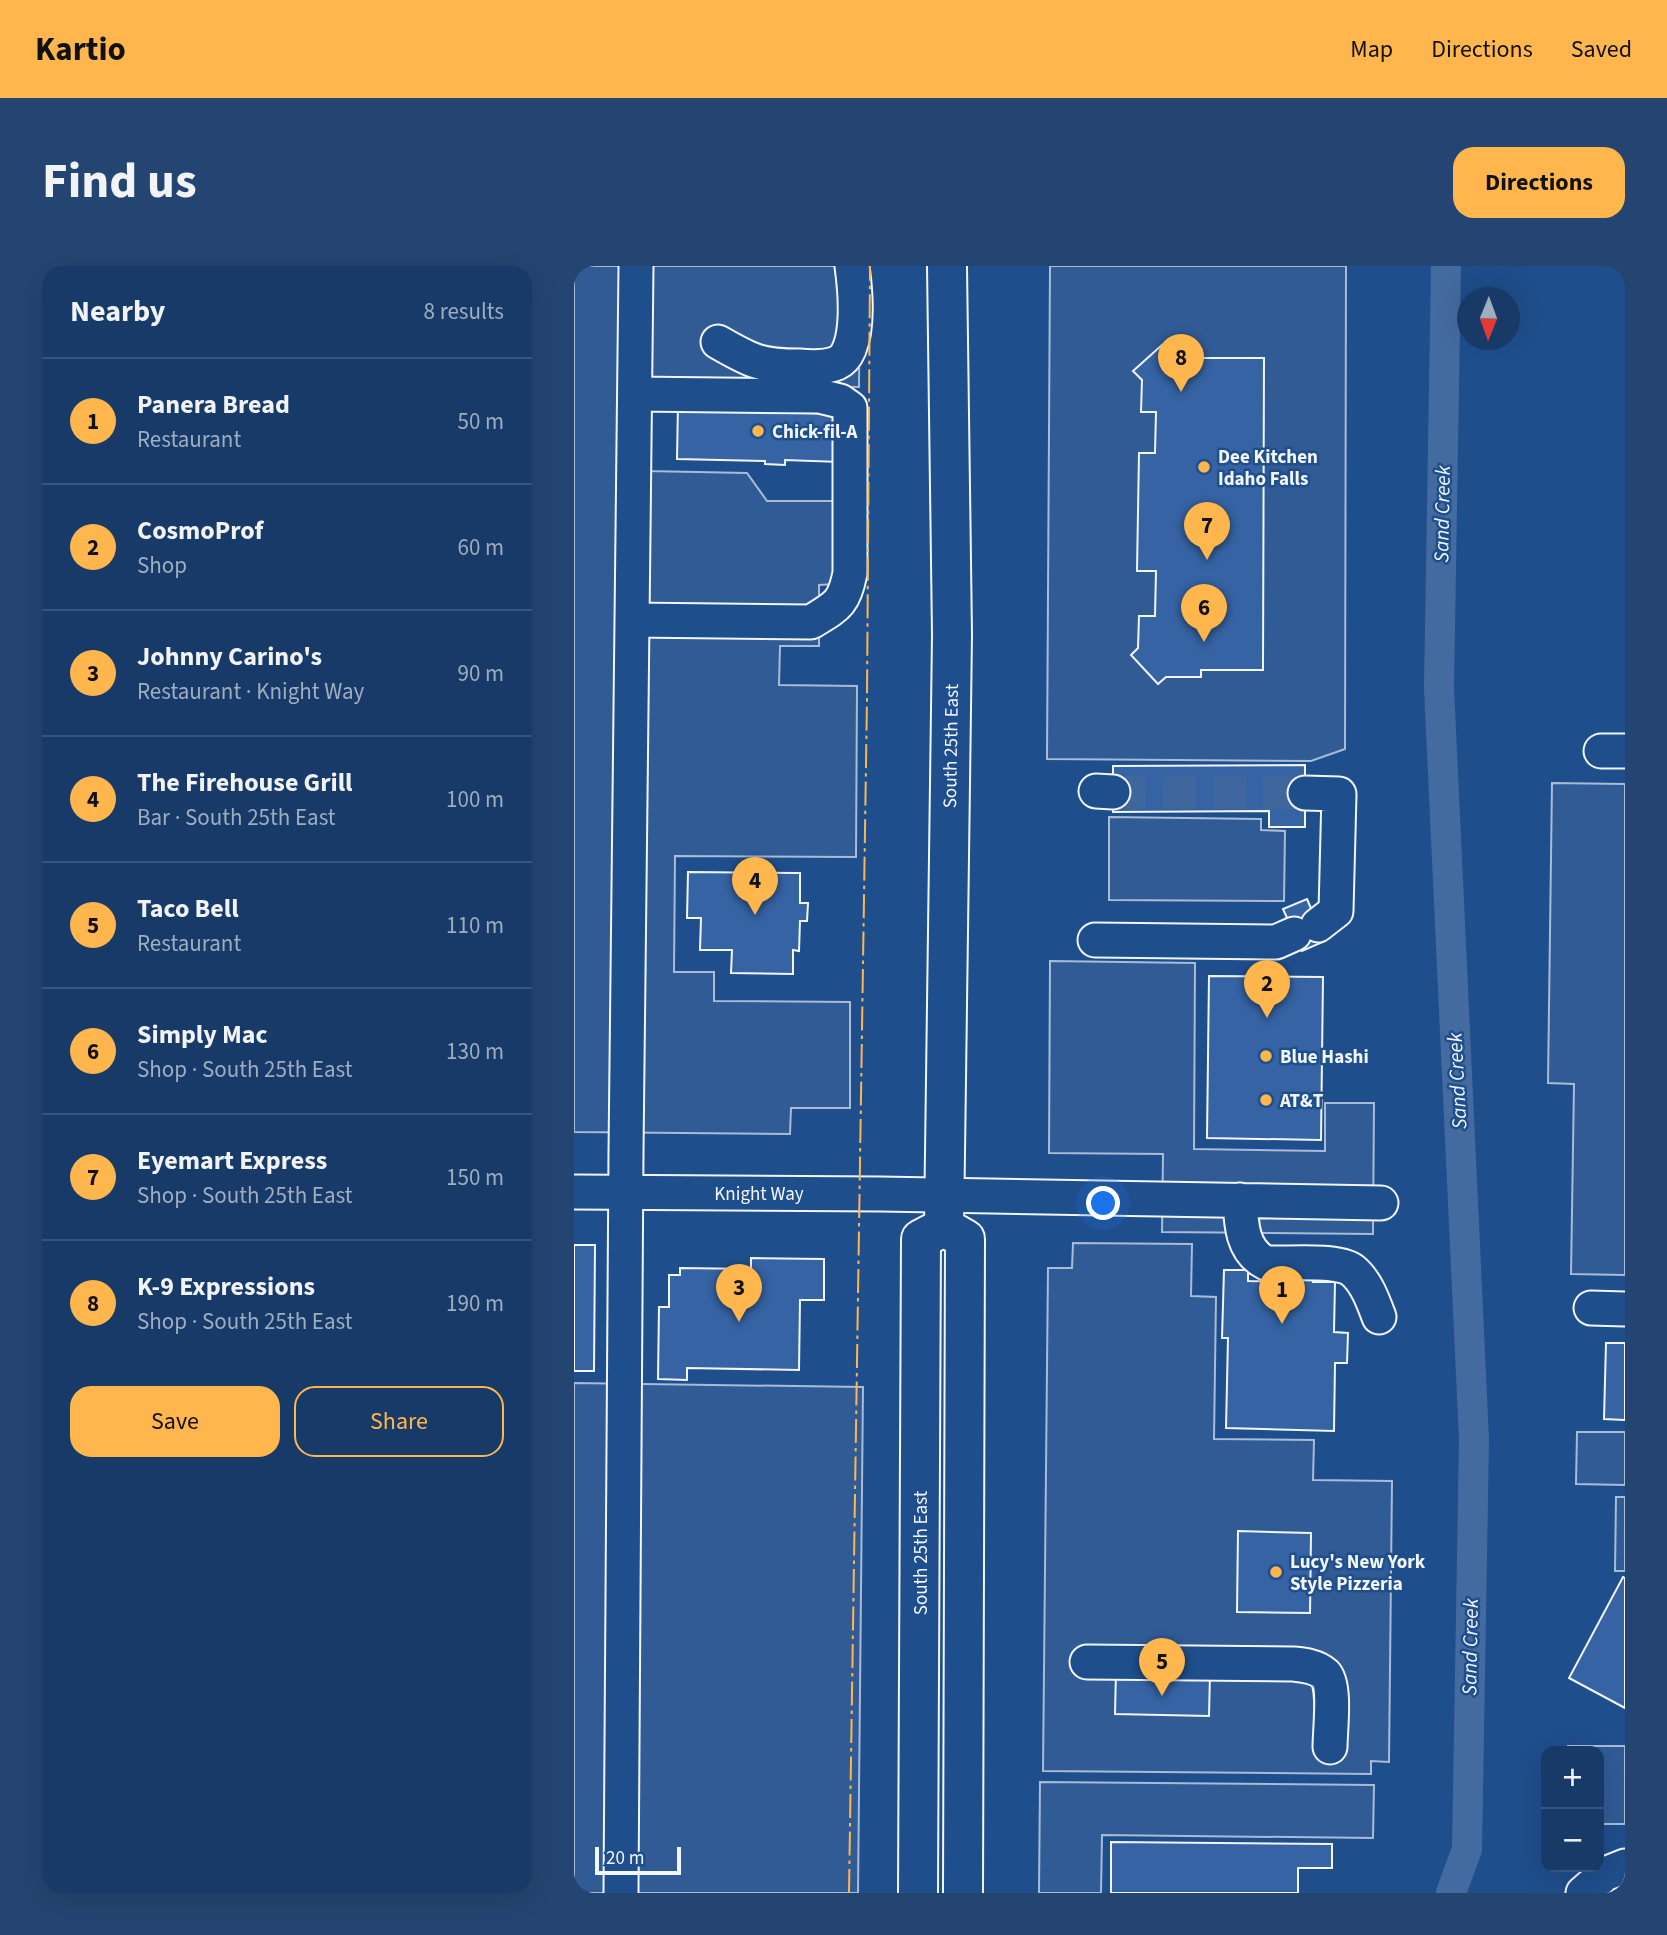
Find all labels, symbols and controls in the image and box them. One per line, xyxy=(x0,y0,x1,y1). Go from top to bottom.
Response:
text: Kartio xyxy=(35,26,126,73)
text: Map xyxy=(1350,32,1393,67)
text: Directions xyxy=(1431,32,1533,67)
text: Saved xyxy=(1571,32,1632,67)
text: Find us xyxy=(42,147,197,217)
button: Directions xyxy=(1453,147,1625,218)
north arrow xyxy=(1457,287,1520,350)
text: Nearby xyxy=(70,290,165,333)
text: 8 results xyxy=(424,295,504,328)
pin: 8 xyxy=(1158,334,1204,392)
text: Panera Bread xyxy=(137,386,290,423)
text: 1 xyxy=(87,405,99,438)
text: 50 m xyxy=(457,405,504,438)
place label: Chick-fil-A xyxy=(772,419,858,446)
text: Restaurant xyxy=(137,423,241,456)
marker: Chick-fil-A xyxy=(750,423,766,439)
place label: Dee Kitchen Idaho Falls xyxy=(1218,444,1318,493)
marker: Dee Kitchen Idaho Falls xyxy=(1196,459,1212,475)
water label: Sand Creek xyxy=(1426,464,1458,563)
pin: 7 xyxy=(1184,502,1230,560)
text: CosmoProf xyxy=(137,512,263,549)
text: 2 xyxy=(87,531,99,564)
text: 60 m xyxy=(457,531,504,564)
text: Shop xyxy=(137,549,187,582)
pin: 6 xyxy=(1181,584,1227,642)
text: Johnny Carino's xyxy=(137,638,322,675)
text: 3 xyxy=(87,657,99,690)
text: 90 m xyxy=(457,657,504,690)
text: Restaurant · Knight Way xyxy=(137,675,364,708)
street label: South 25th East xyxy=(937,683,966,808)
text: The Firehouse Grill xyxy=(137,764,353,801)
text: 4 xyxy=(87,783,99,816)
text: 100 m xyxy=(446,783,504,816)
text: Bar · South 25th East xyxy=(137,801,336,834)
pin: 4 xyxy=(732,857,778,915)
text: Taco Bell xyxy=(137,890,239,927)
text: 5 xyxy=(87,909,99,942)
text: 110 m xyxy=(446,909,504,942)
text: Restaurant xyxy=(137,927,241,960)
pin: 2 xyxy=(1244,960,1290,1018)
text: Simply Mac xyxy=(137,1016,268,1053)
water label: Sand Creek xyxy=(1439,1031,1475,1130)
text: 6 xyxy=(87,1035,99,1068)
text: 130 m xyxy=(446,1035,504,1068)
place label: Blue Hashi xyxy=(1280,1044,1369,1071)
marker: Blue Hashi xyxy=(1258,1048,1274,1064)
text: Shop · South 25th East xyxy=(137,1053,353,1086)
place label: AT&T xyxy=(1279,1088,1324,1115)
marker: AT&T xyxy=(1258,1092,1274,1108)
text: Eyemart Express xyxy=(137,1142,327,1179)
text: 7 xyxy=(87,1161,99,1194)
text: 150 m xyxy=(446,1161,504,1194)
text: Shop · South 25th East xyxy=(137,1179,353,1212)
street label: Knight Way xyxy=(714,1181,804,1208)
your location xyxy=(1086,1186,1120,1220)
pin: 3 xyxy=(716,1264,762,1322)
pin: 1 xyxy=(1259,1266,1305,1324)
text: K-9 Expressions xyxy=(137,1268,315,1305)
text: 8 xyxy=(87,1287,99,1320)
text: 190 m xyxy=(446,1287,504,1320)
text: Shop · South 25th East xyxy=(137,1305,353,1338)
button: Save xyxy=(70,1386,280,1457)
button: Share xyxy=(294,1386,504,1457)
street label: South 25th East xyxy=(908,1490,935,1615)
place label: Lucy's New York Style Pizzeria xyxy=(1290,1549,1426,1598)
marker: Lucy's New York Style Pizzeria xyxy=(1268,1564,1284,1580)
water label: Sand Creek xyxy=(1454,1597,1486,1696)
pin: 5 xyxy=(1139,1638,1185,1696)
map controls xyxy=(1541,1746,1604,1872)
button: + xyxy=(1541,1746,1604,1809)
button: − xyxy=(1541,1809,1604,1872)
scale bar xyxy=(595,1844,681,1876)
text: 20 m xyxy=(606,1845,644,1872)

